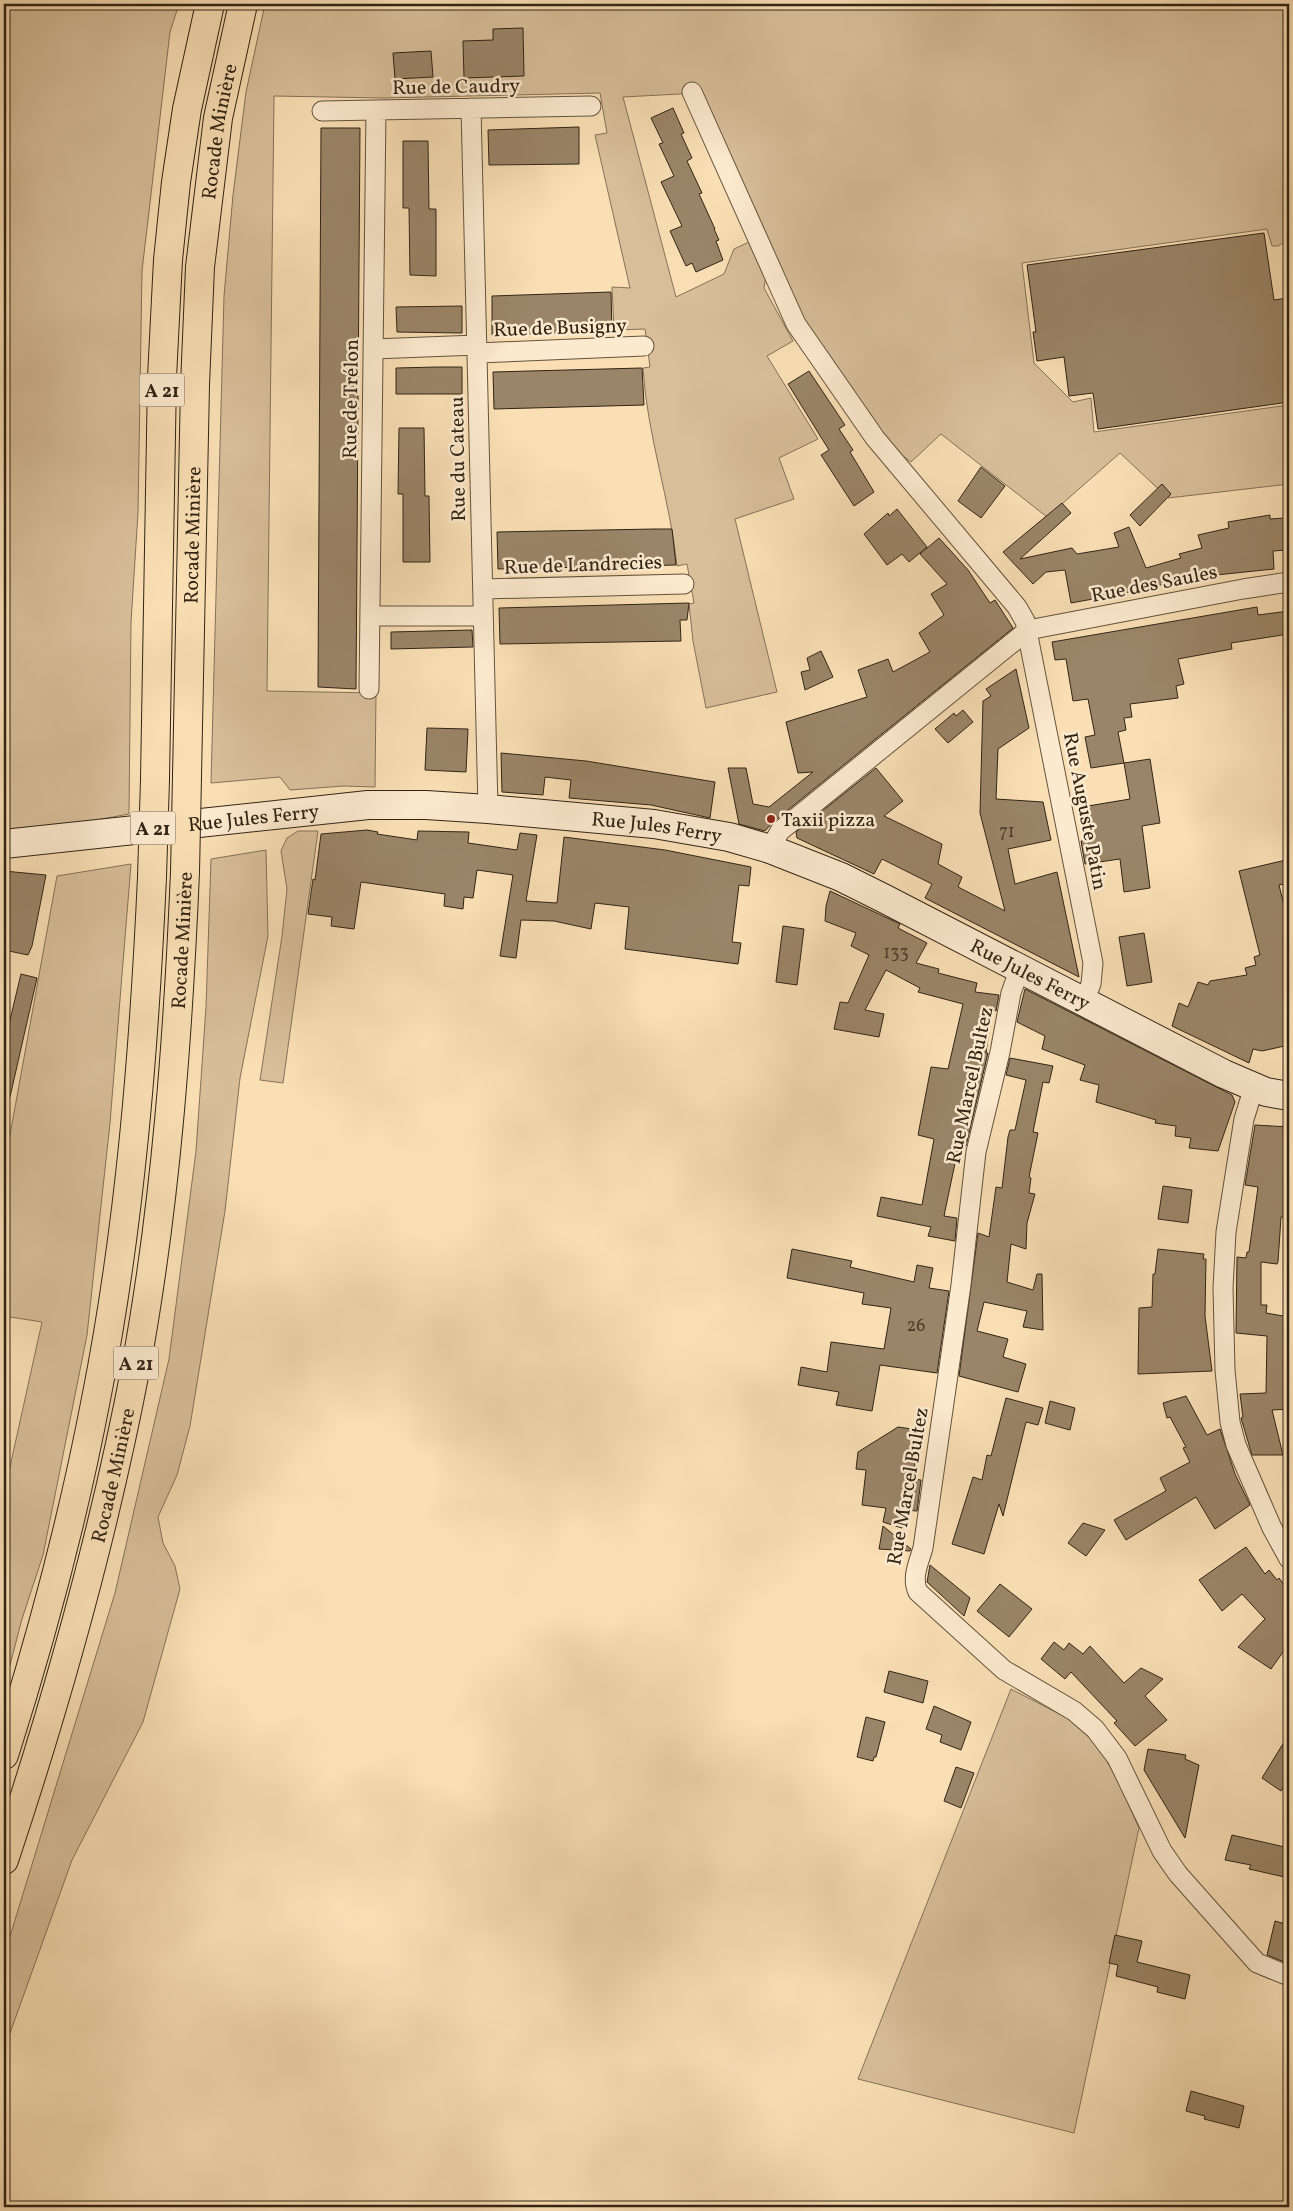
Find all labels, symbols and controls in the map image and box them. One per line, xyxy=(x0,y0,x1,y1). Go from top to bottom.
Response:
street label: Rocade Minière xyxy=(196,61,246,201)
street label: Rue de Caudry xyxy=(392,73,520,103)
street label: Rue de Busigny xyxy=(493,313,628,345)
street label: Rue de Trélon xyxy=(337,339,367,459)
road number: A 21 xyxy=(140,374,184,406)
street label: Rue du Cateau xyxy=(444,396,474,522)
street label: Rocade Minière xyxy=(179,466,209,604)
street label: Rue de Landrecies xyxy=(503,549,663,583)
street label: Rue des Saules xyxy=(1089,559,1220,611)
street label: Rue Auguste Patin xyxy=(1055,730,1113,893)
street label: Rue Jules Ferry xyxy=(187,798,321,840)
street label: Rue Jules Ferry xyxy=(590,806,724,852)
place label: Taxii pizza xyxy=(781,807,875,835)
road number: A 21 xyxy=(130,811,176,844)
marker: Taxii pizza xyxy=(765,813,777,825)
house number: 71 xyxy=(999,820,1015,845)
street label: Rocade Minière xyxy=(166,871,201,1010)
street label: Rue Jules Ferry xyxy=(965,933,1095,1019)
house number: 133 xyxy=(883,941,909,966)
street label: Rue Marcel Bultez xyxy=(941,1004,1001,1167)
house number: 26 xyxy=(907,1314,925,1339)
road number: A 21 xyxy=(114,1346,158,1380)
street label: Rue Marcel Bultez xyxy=(881,1405,937,1567)
street label: Rocade Minière xyxy=(86,1406,143,1546)

